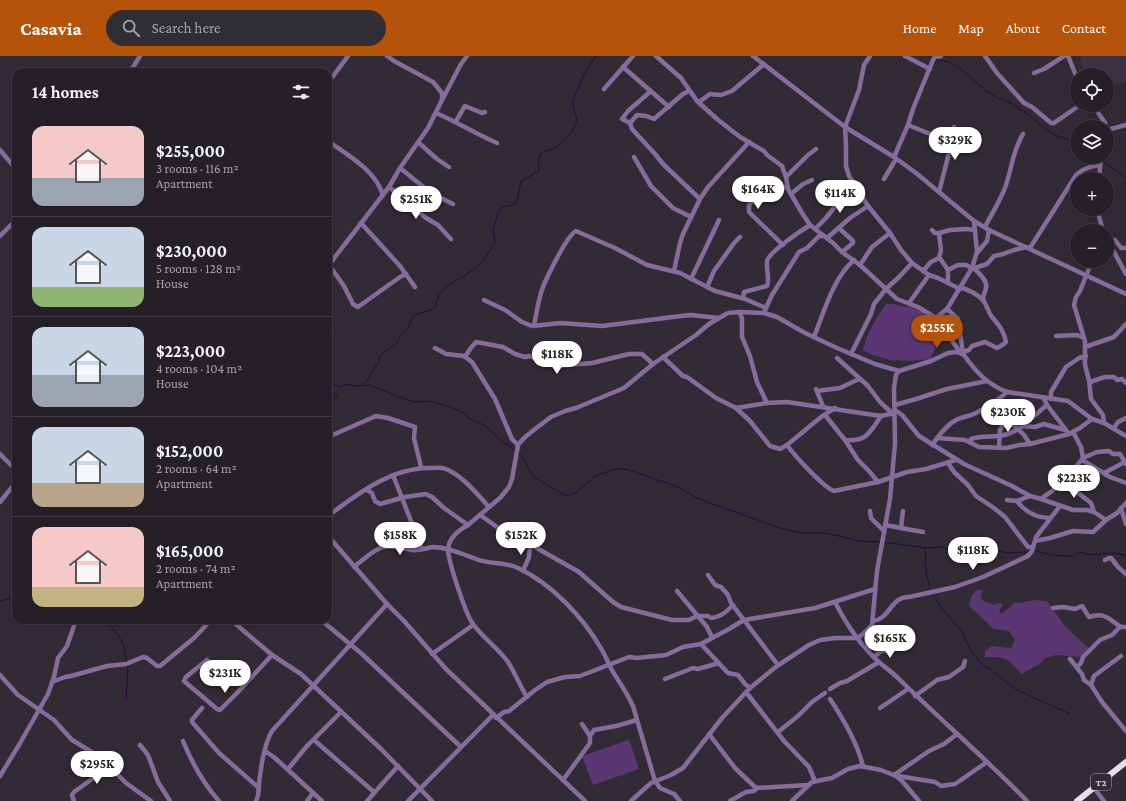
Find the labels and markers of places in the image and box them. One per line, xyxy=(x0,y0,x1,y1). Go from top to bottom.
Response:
pin: $329K xyxy=(927,127,983,161)
pin: $164K xyxy=(730,176,786,210)
pin: $114K xyxy=(812,180,868,214)
pin: $251K xyxy=(388,186,444,220)
pin: $255K xyxy=(909,315,965,349)
pin: $118K xyxy=(529,341,585,375)
pin: $230K xyxy=(980,399,1036,433)
pin: $223K xyxy=(1046,465,1102,499)
pin: $158K xyxy=(372,522,428,556)
pin: $152K xyxy=(493,522,549,556)
pin: $118K xyxy=(945,537,1001,571)
pin: $165K xyxy=(862,625,918,659)
pin: $231K xyxy=(197,660,253,694)
pin: $295K xyxy=(69,751,125,785)

